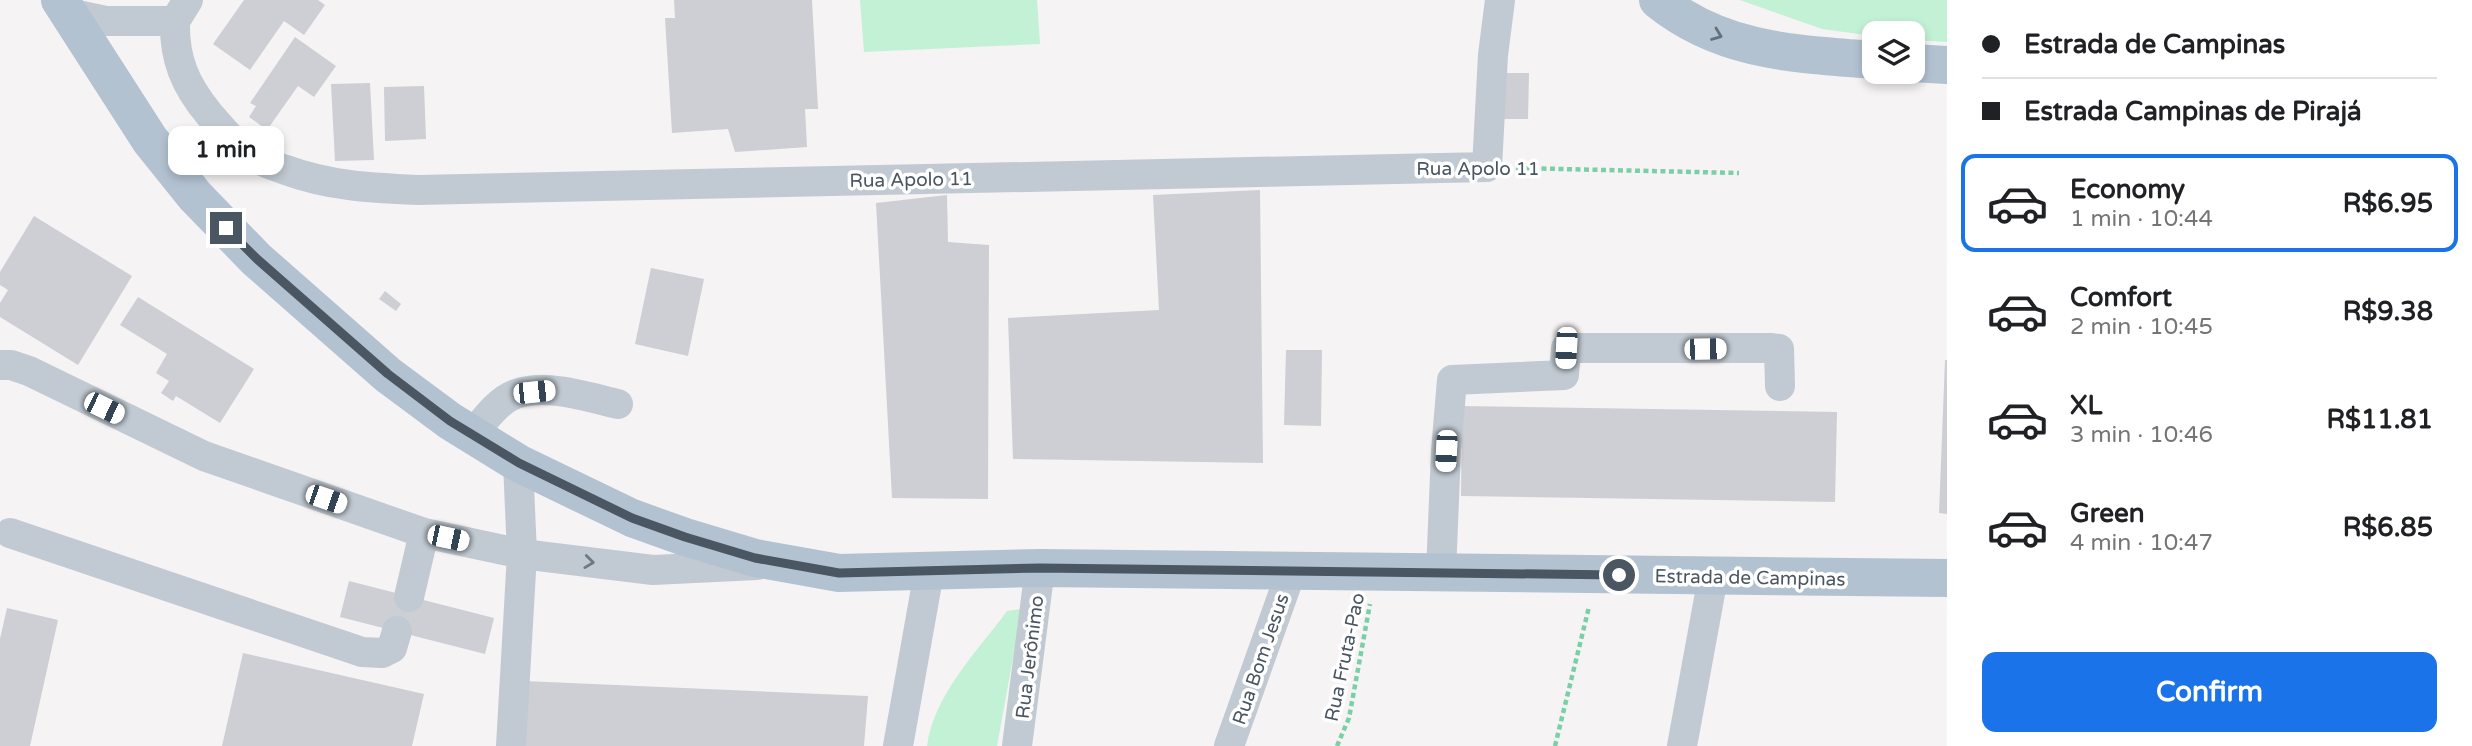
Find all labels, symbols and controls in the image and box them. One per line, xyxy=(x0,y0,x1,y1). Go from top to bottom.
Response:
map controls xyxy=(1862,21,1925,84)
button: layers xyxy=(1862,21,1925,84)
one-way arrow xyxy=(1710,26,1722,40)
text: Estrada de Campinas xyxy=(2024,29,2285,60)
text: Estrada Campinas de Pirajá xyxy=(2024,96,2362,127)
callout: 1 min xyxy=(168,126,284,176)
text: 1 min xyxy=(195,136,257,164)
street label: Rua Apolo 11 xyxy=(1416,158,1540,180)
street label: Rua Apolo 11 xyxy=(849,168,973,192)
icon: car xyxy=(1986,172,2049,235)
text: Economy xyxy=(2070,174,2185,205)
text: R$6.95 xyxy=(2343,188,2433,219)
text: 1 min · 10:44 xyxy=(2070,205,2213,233)
route end xyxy=(210,212,242,244)
icon: car xyxy=(1986,280,2049,343)
text: Comfort xyxy=(2070,282,2172,313)
text: R$9.38 xyxy=(2343,296,2433,327)
text: 2 min · 10:45 xyxy=(2070,313,2213,341)
car xyxy=(1555,326,1578,370)
car xyxy=(1684,338,1727,360)
car xyxy=(513,379,556,405)
icon: car xyxy=(1986,388,2049,451)
car xyxy=(81,389,128,427)
text: XL xyxy=(2070,390,2102,421)
text: R$11.81 xyxy=(2327,404,2433,435)
text: 3 min · 10:46 xyxy=(2070,421,2213,449)
car xyxy=(1435,429,1458,473)
car xyxy=(303,482,350,516)
icon: car xyxy=(1986,496,2049,559)
text: Green xyxy=(2070,498,2145,529)
text: R$6.85 xyxy=(2343,512,2433,543)
car xyxy=(426,523,471,553)
text: 4 min · 10:47 xyxy=(2070,529,2213,557)
one-way arrow xyxy=(584,555,595,570)
route start xyxy=(1603,559,1635,591)
street label: Estrada de Campinas xyxy=(1654,565,1846,591)
street label: Rua Bom Jesus xyxy=(1228,591,1294,728)
street label: Rua Fruta-Pao xyxy=(1321,591,1369,723)
street label: Rua Jerônimo xyxy=(1012,594,1048,720)
button: Confirm xyxy=(1982,652,2437,732)

